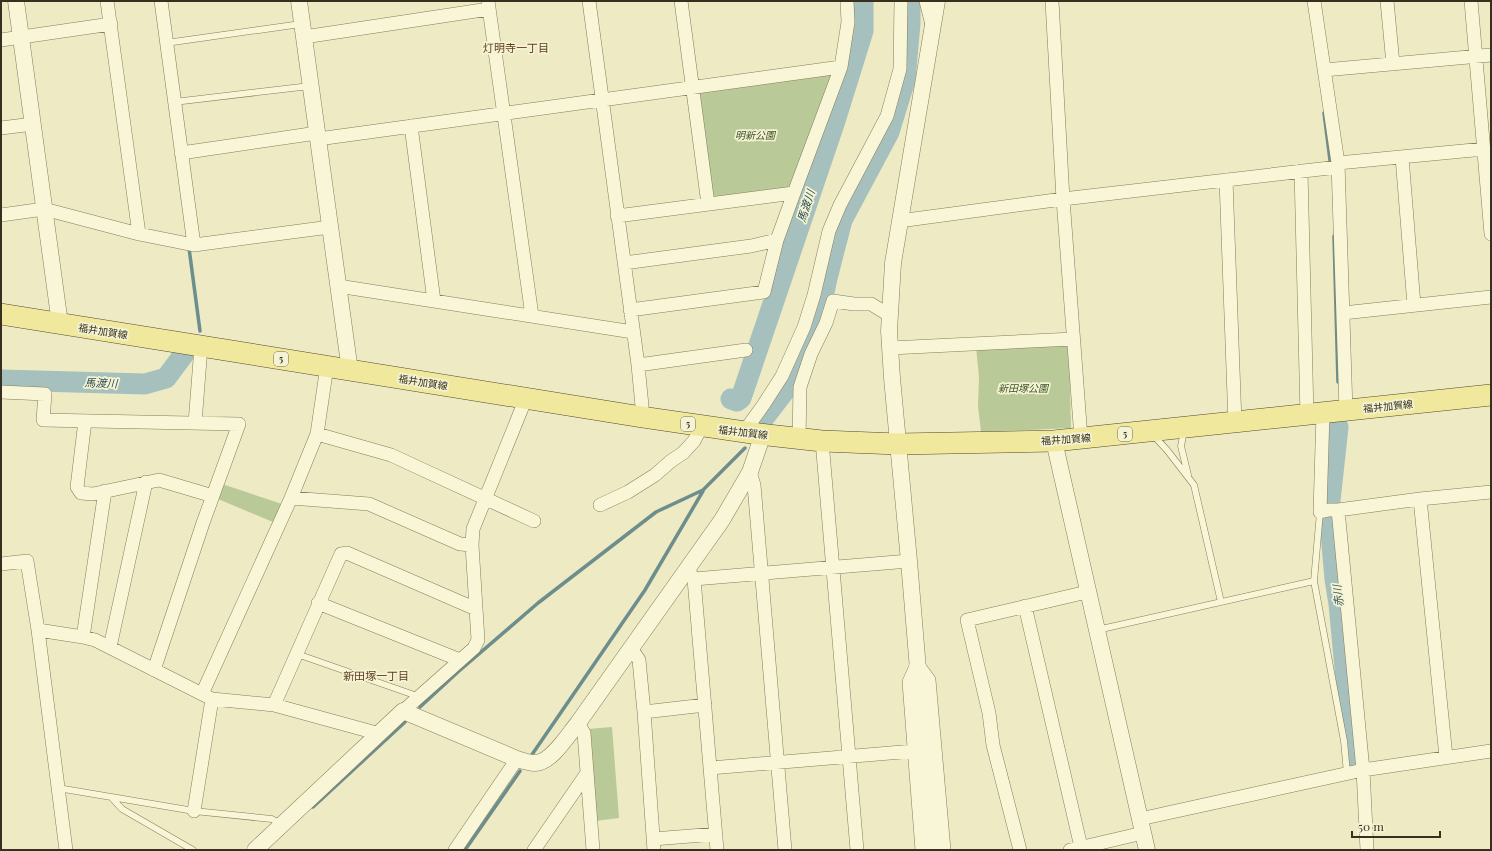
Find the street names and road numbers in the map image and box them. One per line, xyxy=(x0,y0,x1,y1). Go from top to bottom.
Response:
street label: 福井加賀線 xyxy=(77,320,129,342)
road number: 5 xyxy=(274,352,288,366)
street label: 福井加賀線 xyxy=(397,371,449,393)
street label: 福井加賀線 xyxy=(1362,396,1414,416)
road number: 5 xyxy=(681,417,695,431)
street label: 福井加賀線 xyxy=(717,422,769,442)
road number: 5 xyxy=(1118,427,1132,441)
street label: 福井加賀線 xyxy=(1041,430,1091,448)

